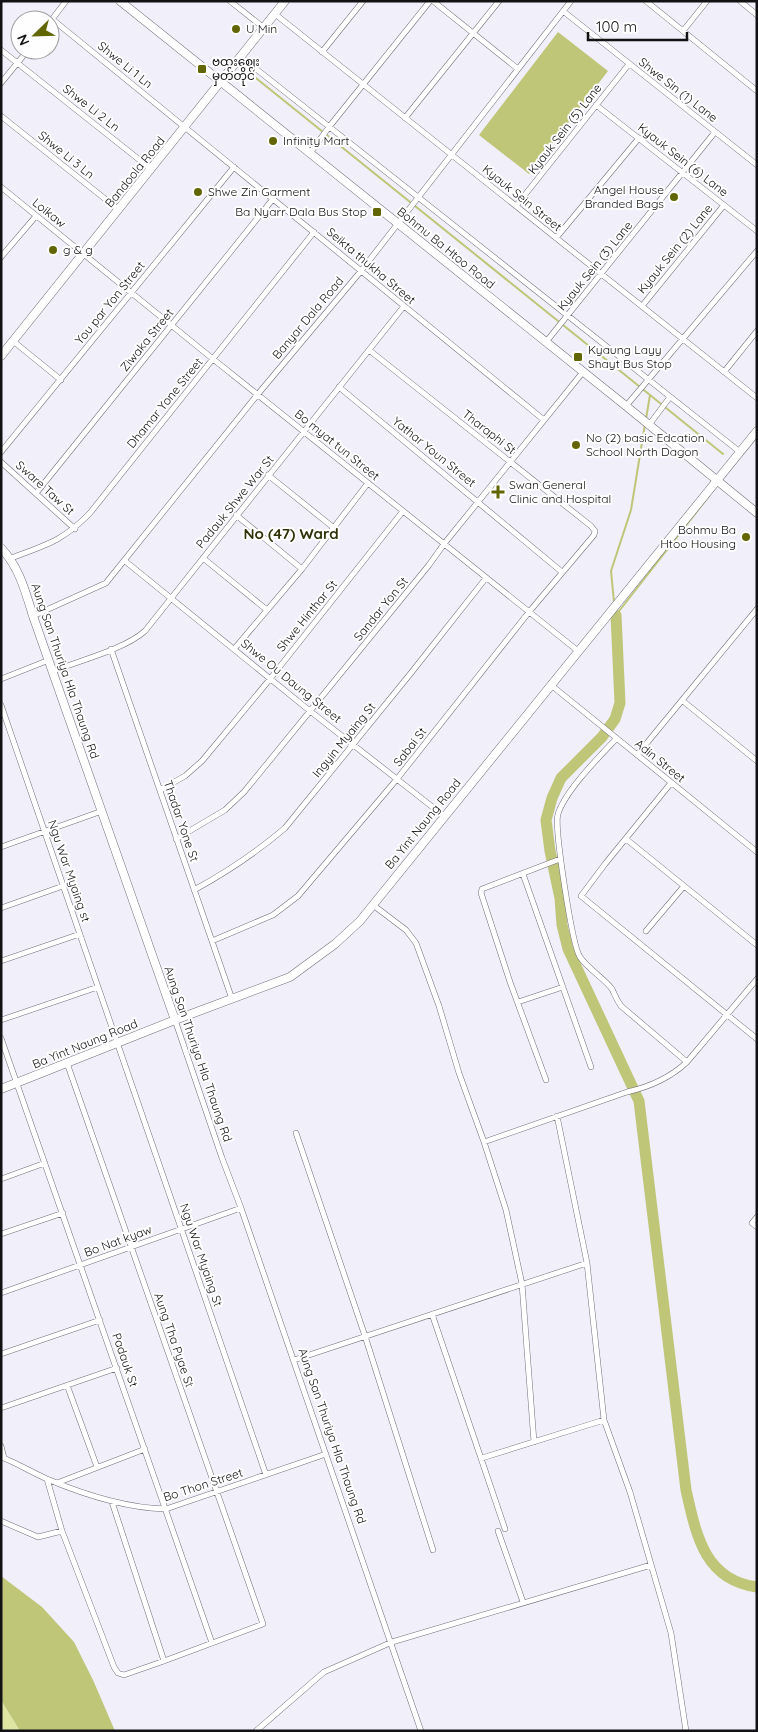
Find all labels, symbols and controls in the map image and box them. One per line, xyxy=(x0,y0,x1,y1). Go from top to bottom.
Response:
north arrow xyxy=(10,10,60,60)
scale bar xyxy=(588,10,687,42)
text: 100 m xyxy=(596,17,637,36)
place label: U Min xyxy=(246,21,277,36)
marker: U Min xyxy=(230,23,242,35)
text: N xyxy=(13,32,33,48)
street label: Shwe Li 1 Ln xyxy=(95,38,156,91)
place label: ဗထူးဈေး မှတ်တိုင် xyxy=(212,54,260,86)
street label: Shwe Sin (1) Lane xyxy=(636,54,721,125)
marker: ဗထူးဈေး မှတ်တိုင် xyxy=(196,63,208,75)
street label: Kyauk Sein (5) Lane xyxy=(525,80,605,177)
street label: Shwe Li 2 Ln xyxy=(60,81,123,134)
street label: Kyauk Sein (6) Lane xyxy=(635,120,732,200)
street label: Shwe Li 3 Ln xyxy=(35,127,97,182)
street label: Bandoola Road xyxy=(101,133,168,210)
place label: Infinity Mart xyxy=(283,133,349,148)
marker: Infinity Mart xyxy=(267,135,279,147)
street label: Kyauk Sein Street xyxy=(480,161,565,234)
place label: Angel House Branded Bags xyxy=(585,182,664,211)
place label: Shwe Zin Garment xyxy=(208,184,310,199)
marker: Shwe Zin Garment xyxy=(192,186,204,198)
marker: Angel House Branded Bags xyxy=(668,191,680,203)
street label: Loikaw xyxy=(30,195,69,231)
street label: Kyauk Sein (2) Lane xyxy=(634,201,715,297)
place label: Ba Nyarr Dala Bus Stop xyxy=(235,204,367,219)
street label: Bohmu Ba Htoo Road xyxy=(394,204,498,292)
marker: Ba Nyarr Dala Bus Stop xyxy=(371,206,383,218)
street label: Kyauk Sein (3) Lane xyxy=(554,218,635,313)
street label: Seikta thukha Street xyxy=(324,224,419,307)
place label: g & g xyxy=(63,242,93,257)
marker: g & g xyxy=(47,244,59,256)
street label: You par Yon Street xyxy=(72,258,148,347)
street label: Banyar Dala Road xyxy=(269,273,346,362)
street label: Ziwaka Street xyxy=(117,305,176,374)
place label: Kyaung Layy Shayt Bus Stop xyxy=(588,342,672,371)
marker: Kyaung Layy Shayt Bus Stop xyxy=(572,351,584,363)
street label: Dhamar Yone Street xyxy=(124,354,206,451)
street label: Bo myat tun Street xyxy=(292,406,383,483)
street label: Tharaphi St xyxy=(460,406,519,457)
street label: Yathar Youn Street xyxy=(390,413,479,490)
place label: No (2) basic Edcation School North Dagon xyxy=(586,430,705,459)
marker: No (2) basic Edcation School North Dagon xyxy=(570,439,582,451)
street label: Padauk Shwe War St xyxy=(192,452,277,551)
street label: Sware Taw St xyxy=(13,457,78,518)
place label: Swan General Clinic and Hospital xyxy=(509,477,611,506)
marker: Swan General Clinic and Hospital xyxy=(491,485,505,499)
place label: Bohmu Ba Htoo Housing xyxy=(660,522,736,551)
district label: No (47) Ward xyxy=(243,524,339,543)
marker: Bohmu Ba Htoo Housing xyxy=(740,531,752,543)
street label: Sandar Yon St xyxy=(350,574,411,644)
street label: Shwe Hinthar St xyxy=(273,577,340,654)
street label: Aung San Thuriya Hla Thaung Rd xyxy=(28,581,103,761)
street label: Shwe Ou Daung Street xyxy=(238,635,345,726)
street label: Ingyin Myaing St xyxy=(309,699,378,780)
street label: Sabai St xyxy=(390,724,429,769)
street label: Adin Street xyxy=(632,736,689,786)
street label: Ba Yint Naung Road xyxy=(382,775,464,872)
street label: Thadar Yone St xyxy=(161,778,202,863)
street label: Ngu War Myaing st xyxy=(45,818,94,924)
street label: Aung San Thuriya Hla Thaung Rd xyxy=(161,964,236,1144)
street label: Ba Yint Naung Road xyxy=(30,1016,140,1071)
street label: Ngu War Myaing St xyxy=(177,1201,226,1308)
street label: Bo Nat kyaw xyxy=(82,1221,154,1260)
street label: Aung Tha Pyae St xyxy=(151,1291,198,1389)
street label: Padauk St xyxy=(109,1331,142,1389)
street label: Aung San Thuriya Hla Thaung Rd xyxy=(295,1346,370,1526)
street label: Bo Thon Street xyxy=(161,1465,244,1504)

